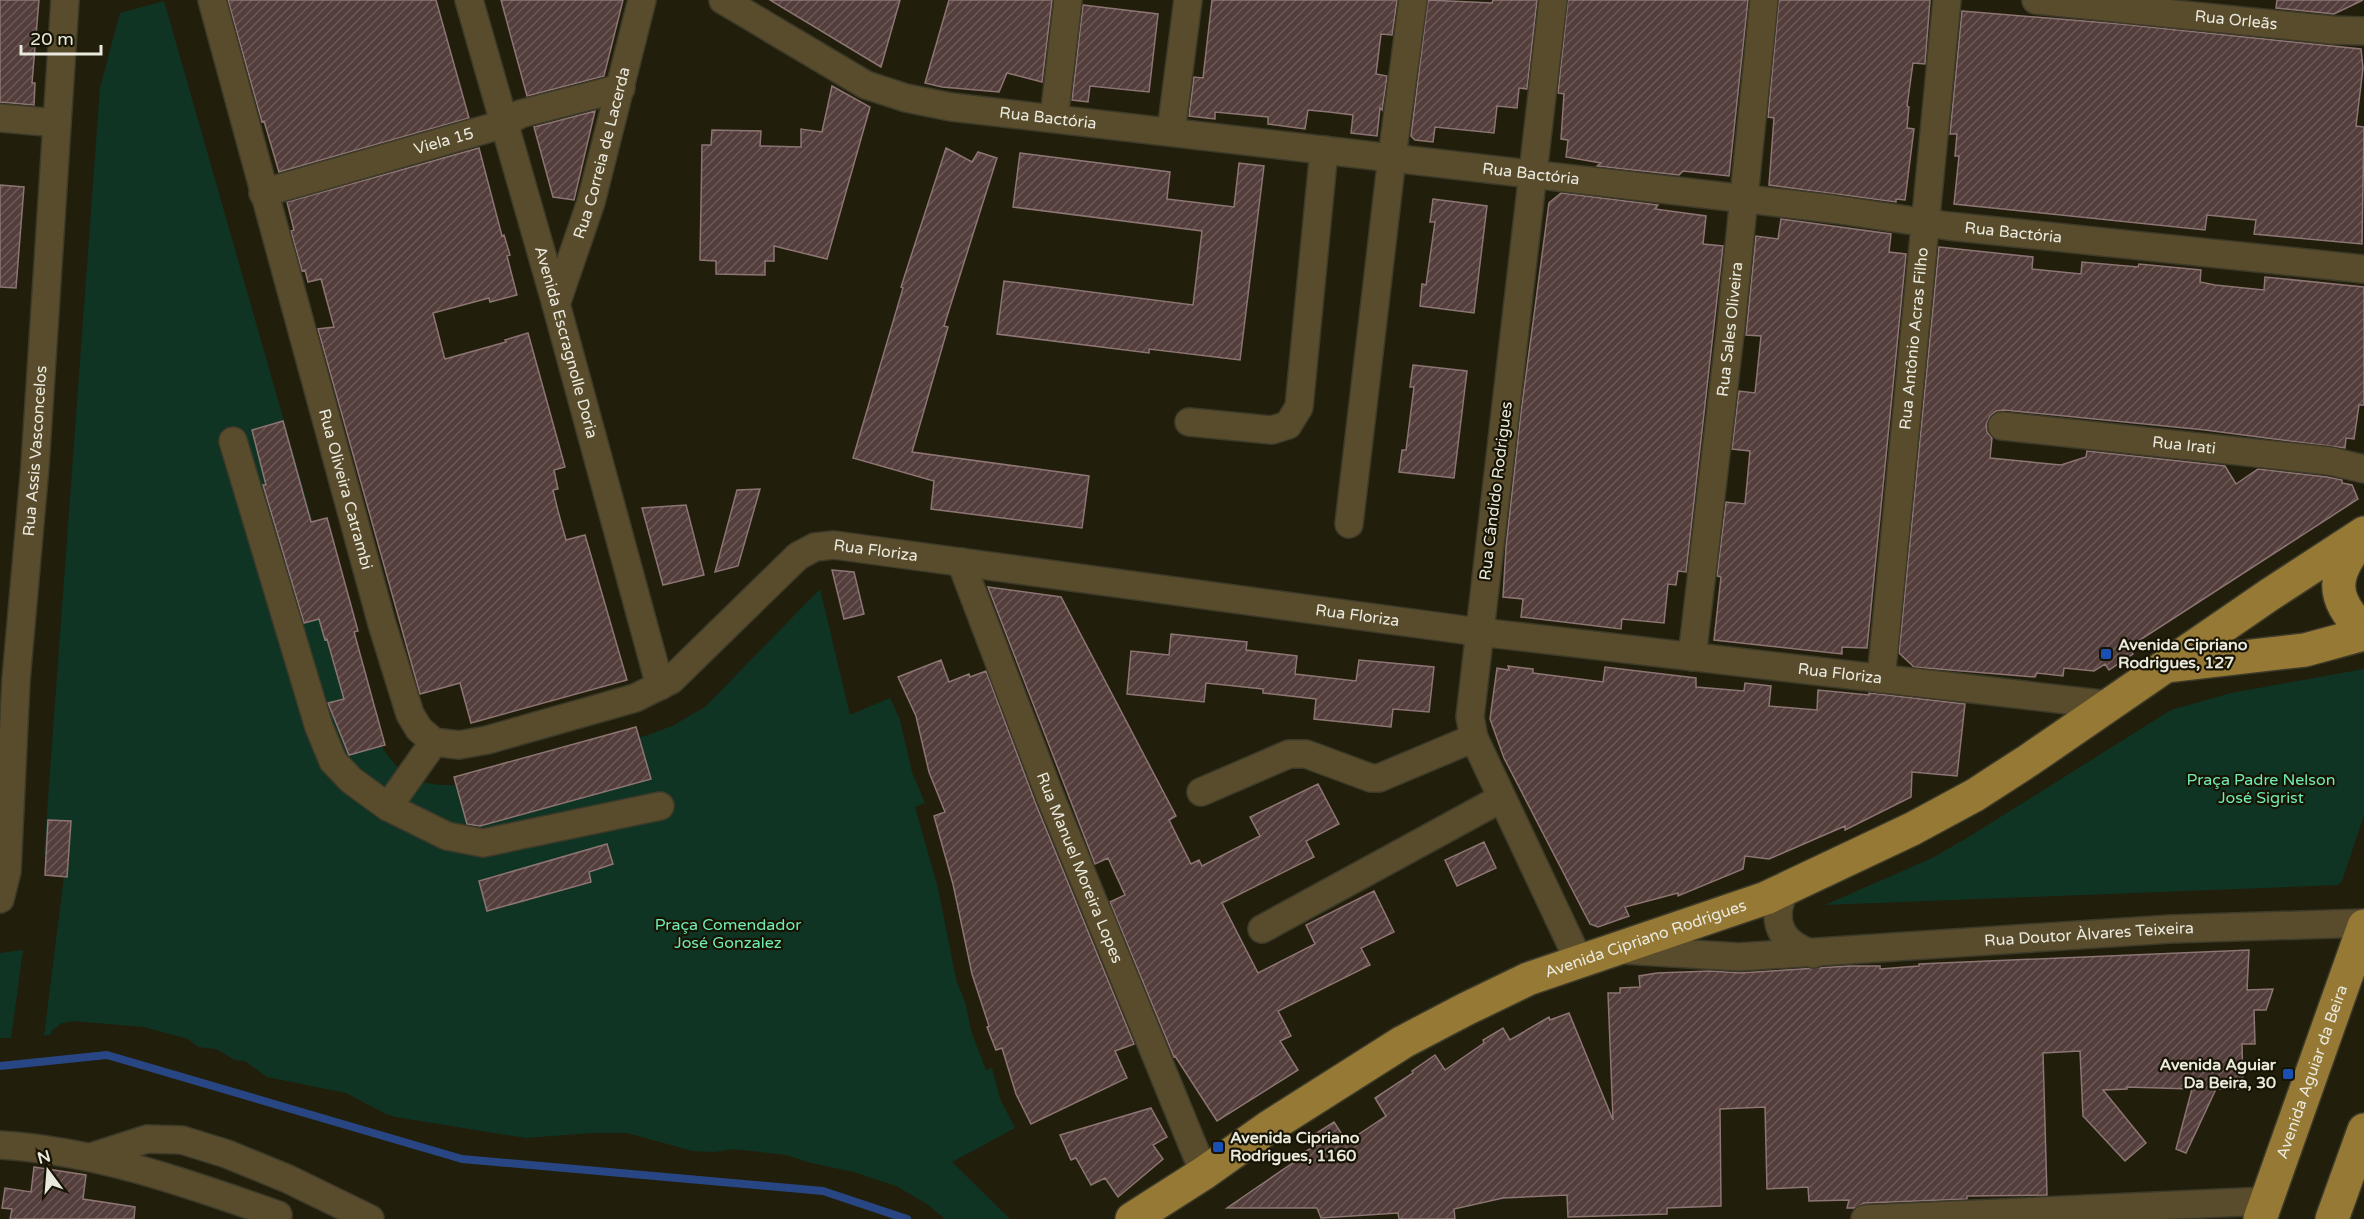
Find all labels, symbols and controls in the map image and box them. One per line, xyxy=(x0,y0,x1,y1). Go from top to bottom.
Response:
street label: Rua Orleãs xyxy=(2194,6,2278,34)
scale bar xyxy=(21,18,100,56)
text: 20 m xyxy=(30,28,74,50)
street label: Rua Correia de Lacerda xyxy=(569,65,635,242)
street label: Rua Bactória xyxy=(998,103,1098,134)
street label: Viela 15 xyxy=(412,123,476,159)
street label: Rua Bactória xyxy=(1481,159,1581,190)
street label: Rua Bactória xyxy=(1964,218,2063,248)
street label: Avenida Escragnolle Doria xyxy=(530,244,602,441)
street label: Rua Antônio Acras Filho xyxy=(1895,246,1933,431)
street label: Rua Sales Oliveira xyxy=(1713,261,1747,398)
street label: Rua Assis Vasconcelos xyxy=(19,365,51,537)
street label: Rua Cândido Rodrigues xyxy=(1475,400,1517,582)
street label: Rua Oliveira Catrambi xyxy=(314,407,377,572)
street label: Rua Irati xyxy=(2151,432,2217,459)
street label: Rua Floriza xyxy=(832,535,919,566)
street label: Rua Floriza xyxy=(1314,600,1401,631)
place label: Avenida Cipriano Rodrigues, 127 xyxy=(2118,635,2248,673)
marker: Avenida Cipriano Rodrigues, 127 xyxy=(2099,647,2113,661)
street label: Rua Floriza xyxy=(1797,659,1883,689)
street label: Rua Manuel Moreira Lopes xyxy=(1032,769,1127,966)
park label: Praça Padre Nelson José Sigrist xyxy=(2187,770,2335,808)
street label: Avenida Cipriano Rodrigues xyxy=(1542,895,1749,983)
park label: Praça Comendador José Gonzalez xyxy=(655,915,802,953)
street label: Rua Doutor Àlvares Teixeira xyxy=(1984,918,2194,951)
street label: Avenida Aguiar da Beira xyxy=(2272,982,2352,1162)
place label: Avenida Aguiar Da Beira, 30 xyxy=(2160,1055,2277,1093)
marker: Avenida Aguiar Da Beira, 30 xyxy=(2281,1067,2295,1081)
place label: Avenida Cipriano Rodrigues, 1160 xyxy=(1230,1128,1360,1166)
marker: Avenida Cipriano Rodrigues, 1160 xyxy=(1211,1140,1225,1154)
north arrow xyxy=(18,1141,78,1201)
text: N xyxy=(35,1146,53,1169)

